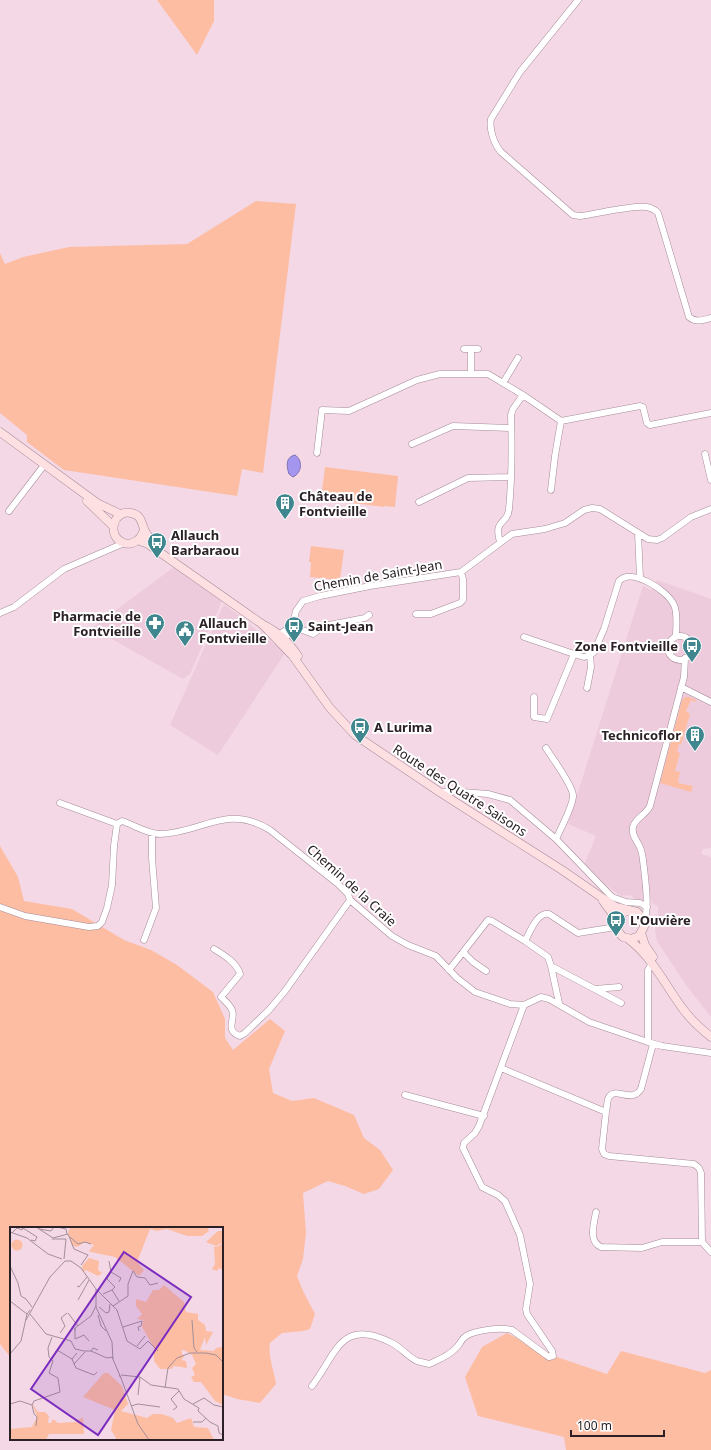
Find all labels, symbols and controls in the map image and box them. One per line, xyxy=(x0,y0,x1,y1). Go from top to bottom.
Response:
place label: Château de Fontvieille xyxy=(299,487,373,520)
building icon: Château de Fontvieille xyxy=(274,492,296,520)
place label: Allauch Barbaraou xyxy=(171,526,239,559)
bus stop icon: Allauch Barbaraou xyxy=(146,531,168,559)
street label: Chemin de Saint-Jean xyxy=(312,555,444,595)
place label: Pharmacie de Fontvieille xyxy=(53,607,141,640)
pharmacy icon: Pharmacie de Fontvieille xyxy=(144,612,166,640)
place label: Allauch Fontvieille xyxy=(199,614,267,647)
bus stop icon: Saint-Jean xyxy=(283,615,305,643)
place label: Saint-Jean xyxy=(308,617,373,635)
public building icon: Allauch Fontvieille xyxy=(174,619,196,647)
bus stop icon: Zone Fontvieille xyxy=(681,635,703,663)
place label: Zone Fontvieille xyxy=(575,637,678,655)
bus stop icon: A Lurima xyxy=(349,716,371,744)
place label: A Lurima xyxy=(374,718,432,736)
building icon: Technicoflor xyxy=(684,724,706,752)
place label: Technicoflor xyxy=(601,726,681,744)
street label: Route des Quatre Saisons xyxy=(389,740,531,840)
street label: Chemin de la Craie xyxy=(303,840,401,930)
bus stop icon: L'Ouvière xyxy=(605,909,627,937)
place label: L'Ouvière xyxy=(630,911,691,929)
inset map xyxy=(10,1227,223,1440)
scale bar xyxy=(571,1412,664,1438)
text: 100 m xyxy=(577,1417,612,1434)

